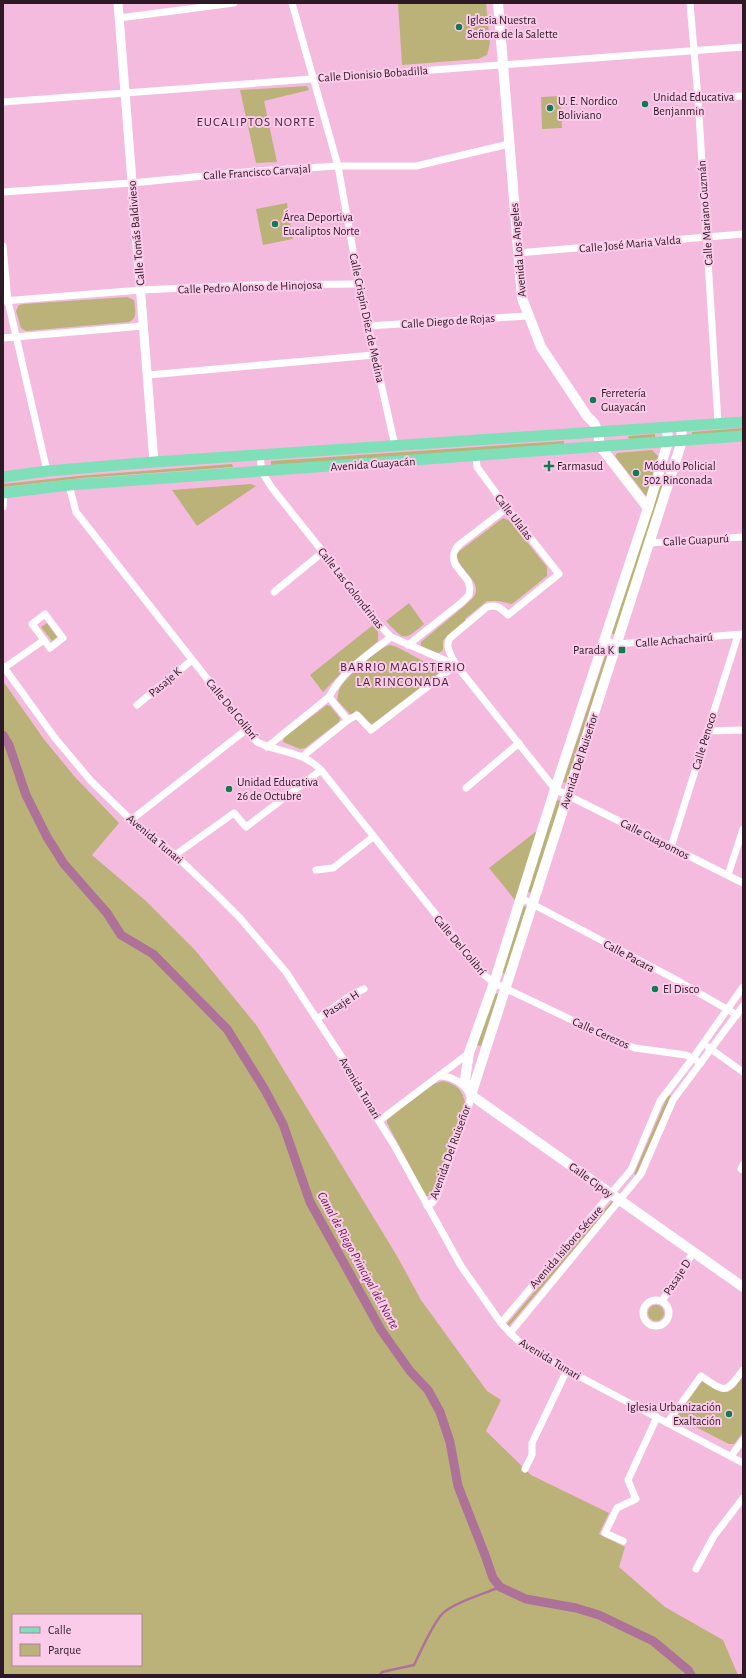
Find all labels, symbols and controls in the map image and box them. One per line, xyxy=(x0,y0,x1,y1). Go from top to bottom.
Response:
place label: Iglesia Nuestra Señora de la Salette xyxy=(467,14,558,40)
marker: Iglesia Nuestra Señora de la Salette xyxy=(454,22,464,32)
street label: Calle Dionisio Bobadilla xyxy=(317,64,429,84)
place label: Unidad Educativa Benjanmin xyxy=(653,91,735,118)
place label: U. E. Nordico Boliviano xyxy=(558,95,618,121)
marker: Unidad Educativa Benjanmin xyxy=(640,99,650,109)
marker: U. E. Nordico Boliviano xyxy=(545,103,555,113)
district label: EUCALIPTOS NORTE xyxy=(197,116,316,129)
street label: Calle Mariano Guzmán xyxy=(695,160,715,266)
street label: Calle Francisco Carvajal xyxy=(203,162,311,183)
street label: Calle Tomás Baldivieso xyxy=(125,180,147,286)
street label: Avenida Los Angeles xyxy=(508,202,528,298)
place label: Área Deportiva Eucaliptos Norte xyxy=(283,210,359,237)
marker: Área Deportiva Eucaliptos Norte xyxy=(270,219,280,229)
street label: Calle José Maria Valda xyxy=(579,234,682,254)
street label: Calle Crispín Díez de Medina xyxy=(347,252,387,384)
street label: Calle Pedro Alonso de Hinojosa xyxy=(178,278,323,297)
street label: Calle Diego de Rojas xyxy=(401,312,495,331)
place label: Ferretería Guayacán xyxy=(601,387,647,414)
marker: Ferretería Guayacán xyxy=(588,395,598,405)
street label: Avenida Guayacán xyxy=(330,455,416,474)
place label: Farmasud xyxy=(557,460,603,472)
place label: Módulo Policial 502 Rinconada xyxy=(644,460,716,486)
marker: Farmasud xyxy=(544,461,554,471)
marker: Módulo Policial 502 Rinconada xyxy=(631,468,641,478)
street label: Calle Ulalas xyxy=(493,492,535,542)
street label: Calle Guapurú xyxy=(663,532,729,548)
street label: Calle Las Golondrinas xyxy=(316,545,386,631)
street label: Calle Achachairú xyxy=(635,631,713,649)
place label: Parada K xyxy=(573,644,614,656)
marker: Parada K xyxy=(617,645,627,655)
district label: BARRIO MAGISTERIO LA RINCONADA xyxy=(340,661,466,689)
street label: Pasaje K xyxy=(146,665,185,700)
street label: Calle Del Colibrí xyxy=(204,676,260,742)
street label: Calle Penoco xyxy=(690,711,718,771)
street label: Avenida Del Ruiseñor xyxy=(558,712,600,810)
place label: Unidad Educativa 26 de Octubre xyxy=(237,776,319,802)
marker: Unidad Educativa 26 de Octubre xyxy=(224,784,234,794)
street label: Avenida Tunari xyxy=(125,812,185,866)
street label: Calle Guapomos xyxy=(619,816,691,862)
street label: Calle Del Colibrí xyxy=(432,913,488,977)
street label: Calle Pacara xyxy=(601,938,657,975)
place label: El Disco xyxy=(663,983,699,995)
marker: El Disco xyxy=(650,984,660,994)
street label: Pasaje H xyxy=(321,988,362,1021)
street label: Calle Cerezos xyxy=(571,1015,631,1051)
street label: Avenida Tunari xyxy=(337,1055,383,1121)
street label: Avenida Del Ruiseñor xyxy=(427,1103,473,1201)
street label: Calle Cipoy xyxy=(566,1160,615,1201)
water label: Canal de Riego Principal del Norte xyxy=(314,1190,401,1332)
street label: Avenida Isiboro Sécure xyxy=(527,1203,605,1291)
street label: Pasaje D xyxy=(661,1257,694,1298)
street label: Avenida Tunari xyxy=(517,1336,583,1382)
place label: Iglesia Urbanización Exaltación xyxy=(627,1401,721,1427)
marker: Iglesia Urbanización Exaltación xyxy=(724,1409,734,1419)
legend xyxy=(12,1614,142,1666)
text: Calle xyxy=(48,1624,71,1636)
text: Parque xyxy=(48,1644,81,1656)

